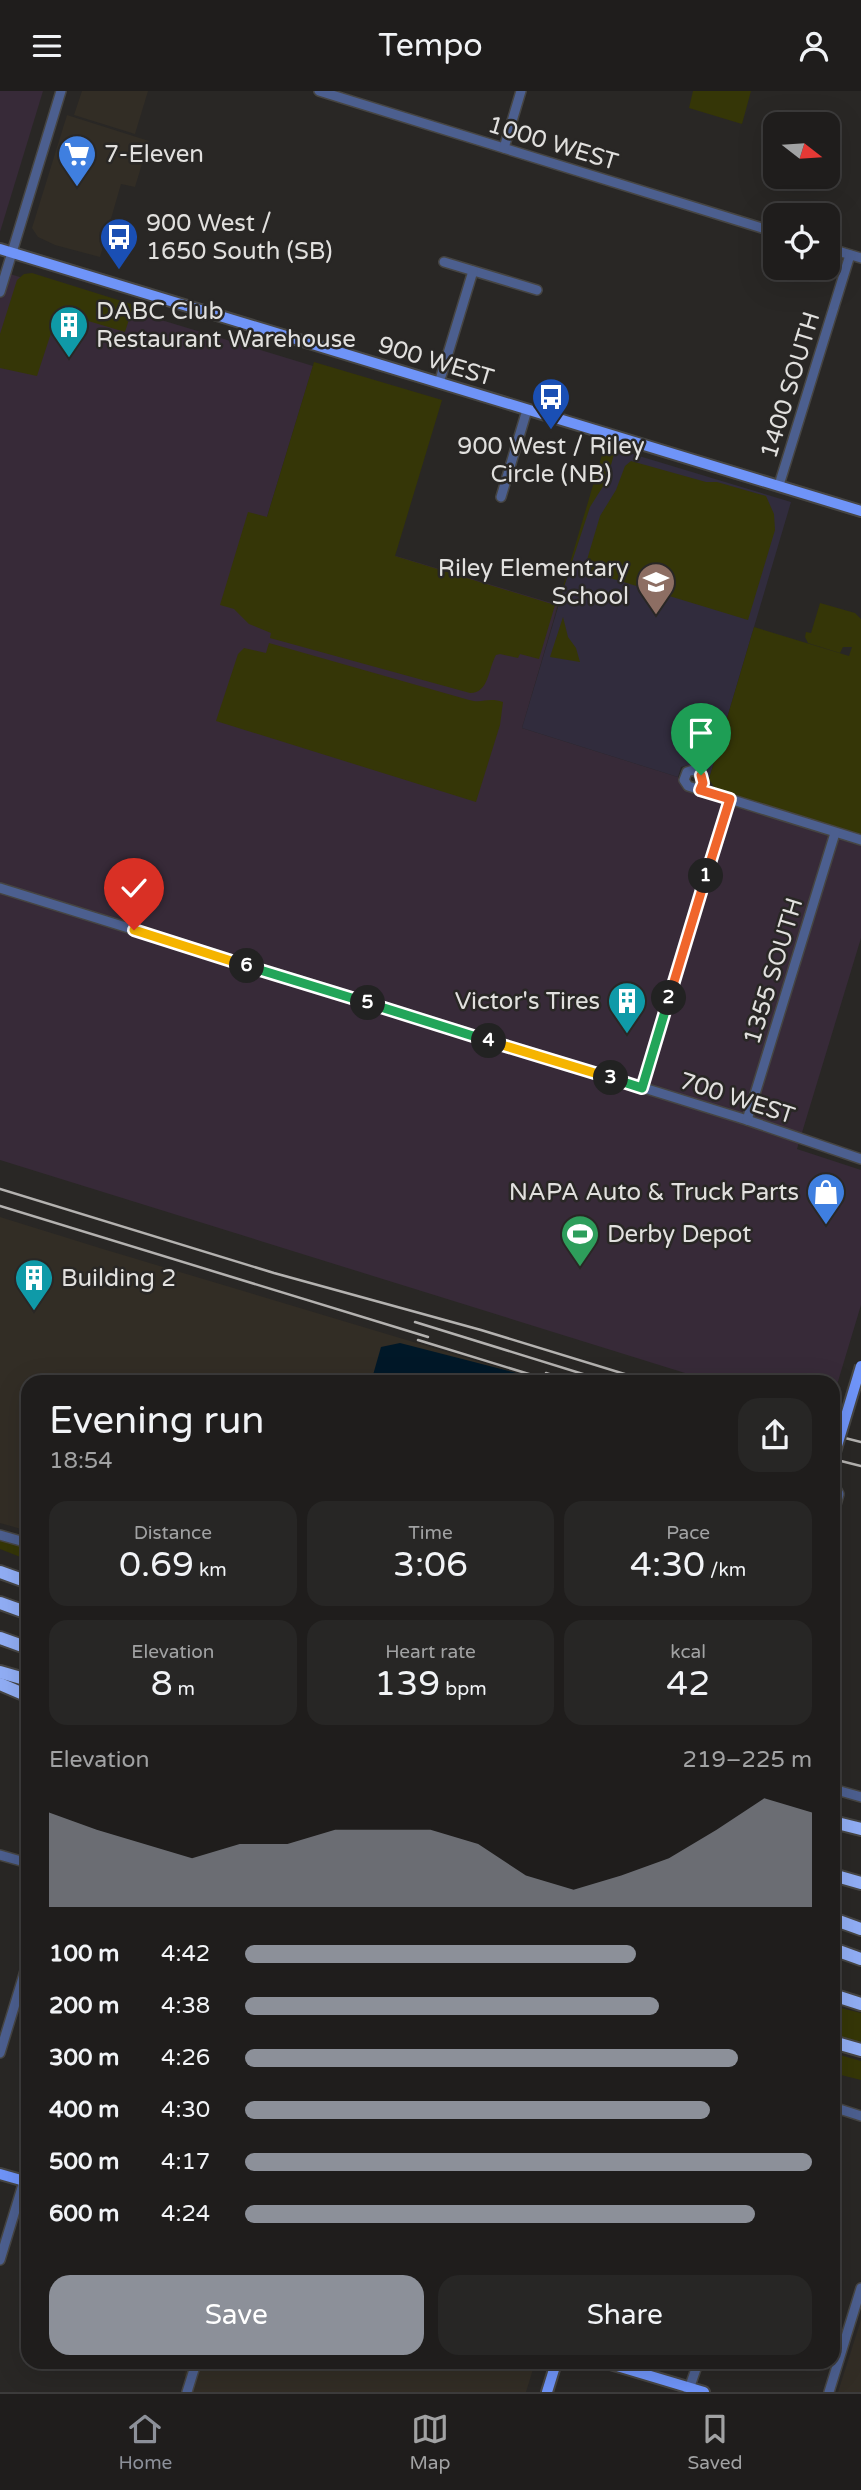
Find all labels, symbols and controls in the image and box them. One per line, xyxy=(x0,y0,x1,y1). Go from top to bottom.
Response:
icon: menu xyxy=(28,27,66,65)
text: Tempo xyxy=(378,27,483,65)
icon: person xyxy=(795,27,833,65)
street label: 1000 WEST xyxy=(484,110,622,177)
north arrow xyxy=(763,112,840,189)
map controls xyxy=(763,112,840,280)
supermarket icon: 7-Eleven xyxy=(56,133,98,188)
place label: 7-Eleven xyxy=(104,140,204,169)
button: locate xyxy=(763,203,840,280)
place label: 900 West / 1650 South (SB) xyxy=(146,209,333,266)
bus stop icon: 900 West / 1650 South (SB) xyxy=(98,216,140,271)
place label: DABC Club Restaurant Warehouse xyxy=(96,297,356,354)
building icon: DABC Club Restaurant Warehouse xyxy=(48,304,90,359)
street label: 1400 SOUTH xyxy=(754,308,827,462)
street label: 900 WEST xyxy=(374,330,498,393)
bus stop icon: 900 West / Riley Circle (NB) xyxy=(530,376,572,431)
place label: 900 West / Riley Circle (NB) xyxy=(457,432,645,489)
place label: Riley Elementary School xyxy=(438,554,629,611)
school or university icon: Riley Elementary School xyxy=(635,561,677,616)
pin xyxy=(671,703,731,775)
icon: arrive xyxy=(682,714,720,752)
pin xyxy=(104,858,164,930)
pin: 1 xyxy=(688,859,724,893)
text: 1 xyxy=(700,864,711,886)
icon: check xyxy=(115,869,153,907)
street label: 1355 SOUTH xyxy=(737,894,810,1048)
pin: 6 xyxy=(230,949,264,983)
text: 6 xyxy=(241,954,252,976)
building icon: Victor's Tires xyxy=(606,980,648,1035)
pin: 2 xyxy=(652,981,686,1016)
pin: 5 xyxy=(350,985,386,1021)
text: 2 xyxy=(663,986,674,1008)
place label: Victor's Tires xyxy=(455,987,600,1016)
text: 5 xyxy=(362,991,373,1013)
pin: 4 xyxy=(472,1023,506,1059)
text: 4 xyxy=(483,1029,494,1051)
pin: 3 xyxy=(594,1061,628,1095)
text: 3 xyxy=(605,1066,616,1088)
street label: 700 WEST xyxy=(676,1066,799,1131)
shop icon: NAPA Auto & Truck Parts xyxy=(805,1171,847,1226)
place label: NAPA Auto & Truck Parts xyxy=(509,1178,799,1207)
sports icon: Derby Depot xyxy=(559,1213,601,1268)
place label: Derby Depot xyxy=(607,1220,751,1249)
building icon: Building 2 xyxy=(13,1257,55,1312)
place label: Building 2 xyxy=(61,1264,176,1293)
text: Evening run xyxy=(49,1398,264,1444)
button: share xyxy=(738,1398,812,1472)
text: 18:54 xyxy=(49,1447,113,1475)
text: Distance xyxy=(134,1522,212,1544)
text: Time xyxy=(408,1522,453,1544)
text: Pace xyxy=(666,1522,710,1544)
text: 0.69 xyxy=(119,1544,194,1586)
text: 3:06 xyxy=(393,1544,468,1586)
text: 4:30 xyxy=(630,1544,705,1586)
text: km xyxy=(194,1559,227,1581)
text: /km xyxy=(705,1559,746,1581)
text: Elevation xyxy=(131,1641,214,1663)
text: Heart rate xyxy=(385,1641,476,1663)
text: kcal xyxy=(670,1641,706,1663)
text: 8 xyxy=(151,1663,173,1705)
text: 139 xyxy=(374,1663,440,1705)
text: 42 xyxy=(666,1663,710,1705)
text: m xyxy=(173,1678,195,1700)
text: bpm xyxy=(440,1678,487,1700)
text: Elevation xyxy=(49,1746,150,1774)
text: 219–225 m xyxy=(683,1746,812,1774)
text: 100 m xyxy=(49,1940,119,1968)
text: 4:42 xyxy=(161,1940,210,1968)
text: 200 m xyxy=(49,1992,119,2020)
text: 4:38 xyxy=(161,1992,210,2020)
text: 300 m xyxy=(49,2044,119,2072)
text: 4:26 xyxy=(161,2044,210,2072)
text: 400 m xyxy=(49,2096,119,2124)
text: 4:30 xyxy=(161,2096,210,2124)
text: 500 m xyxy=(49,2148,119,2176)
text: 4:17 xyxy=(161,2148,210,2176)
text: 600 m xyxy=(49,2200,119,2228)
text: 4:24 xyxy=(161,2200,210,2228)
button: Save xyxy=(49,2275,424,2355)
button: Share xyxy=(438,2275,812,2355)
tab: Home xyxy=(119,2410,172,2474)
tab: Map xyxy=(409,2410,450,2474)
tab: Saved xyxy=(688,2410,742,2474)

